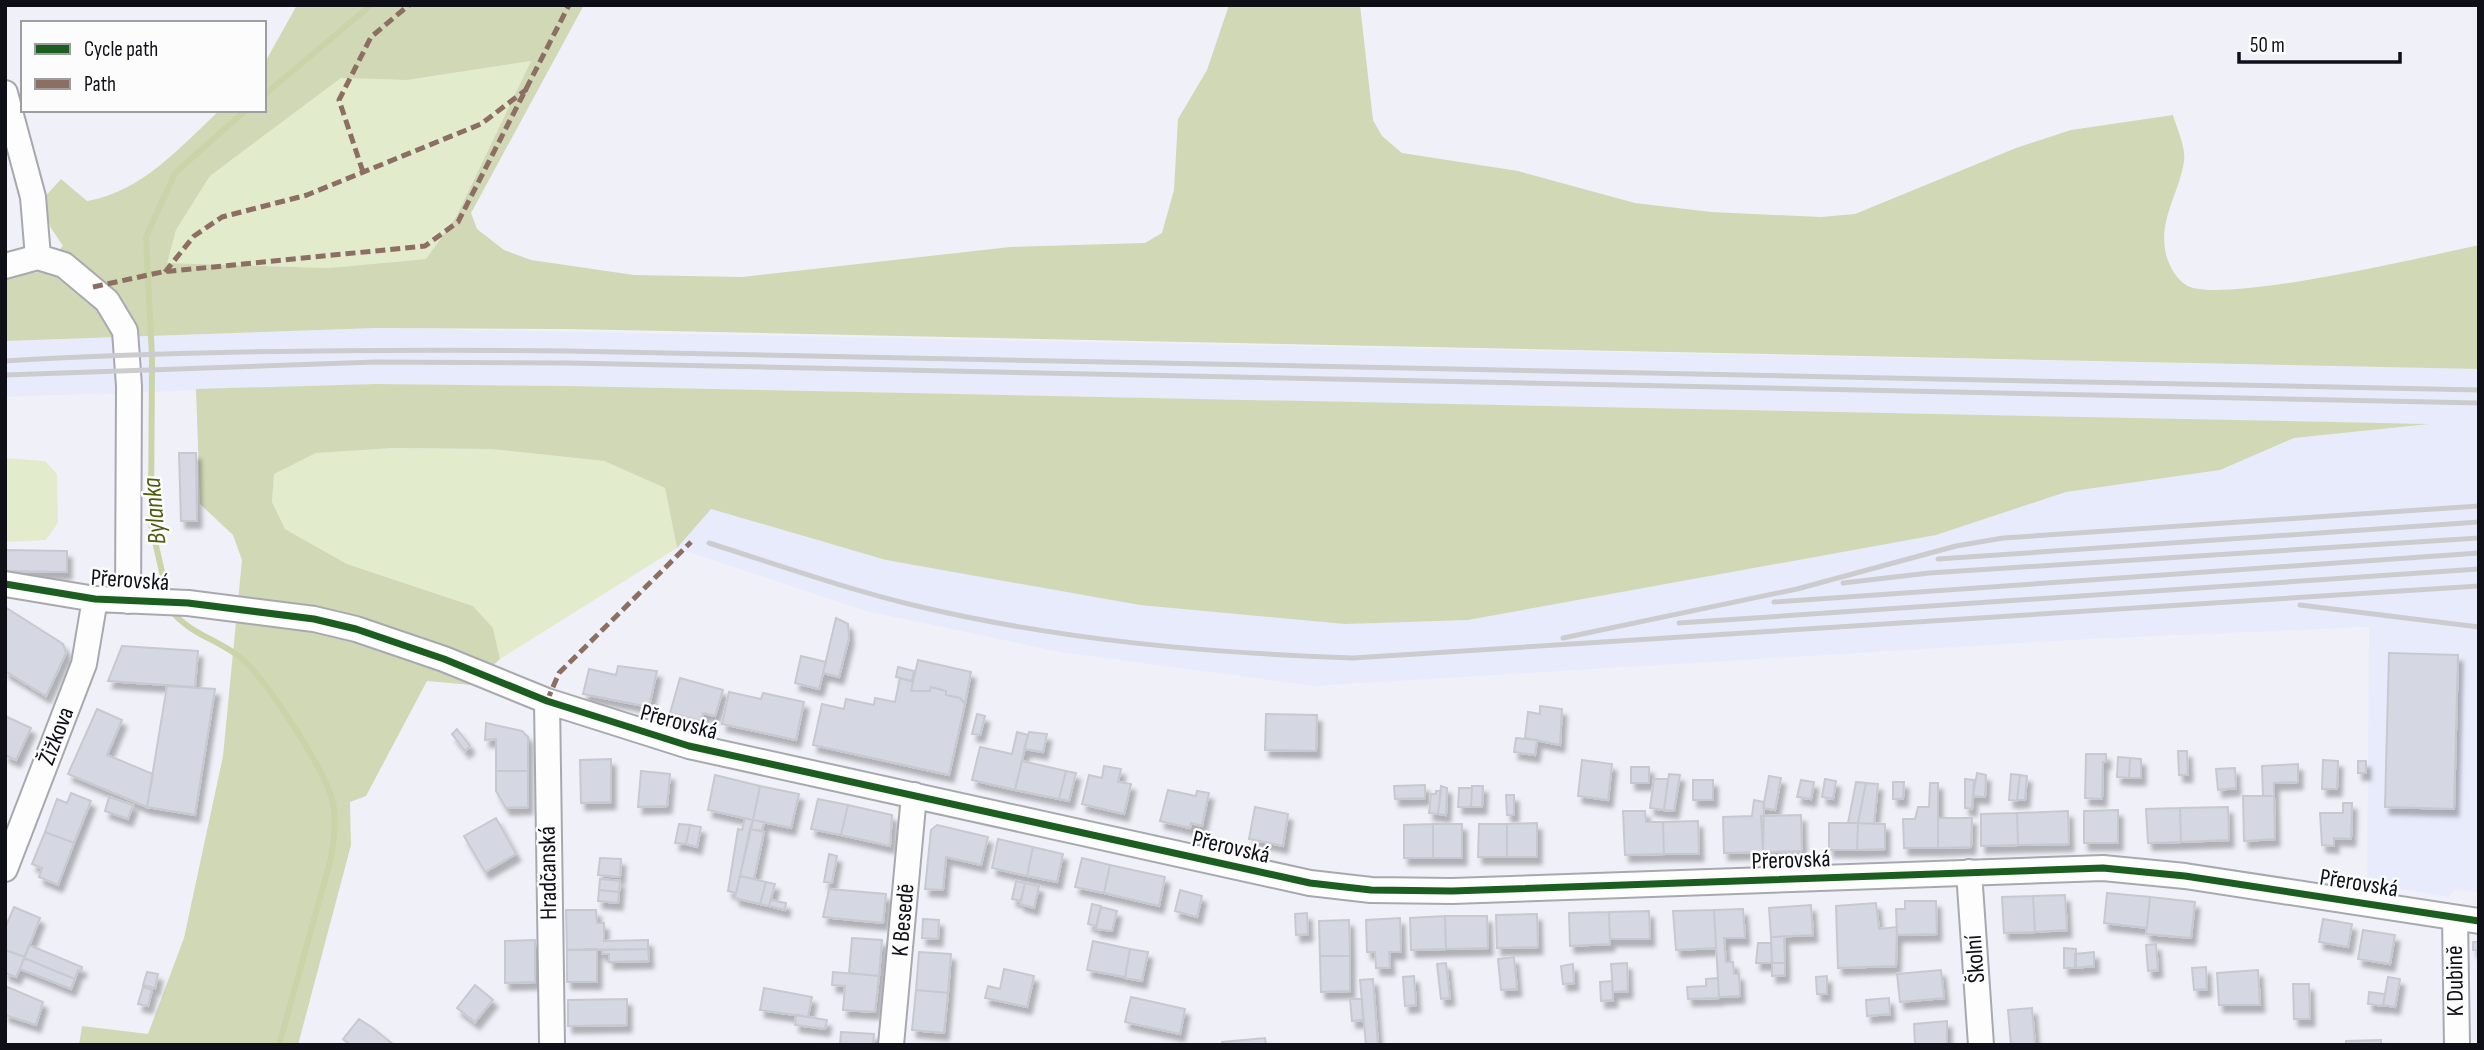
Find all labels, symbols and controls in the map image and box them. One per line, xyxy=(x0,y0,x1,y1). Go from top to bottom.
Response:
legend xyxy=(21,21,266,112)
scale bar xyxy=(2239,21,2400,65)
text: 50 m xyxy=(2250,33,2285,58)
text: Cycle path xyxy=(84,37,158,62)
text: Path xyxy=(84,72,116,97)
water label: Bylanka xyxy=(137,476,173,546)
street label: Přerovská xyxy=(90,563,170,597)
street label: Přerovská xyxy=(637,698,721,746)
street label: Žižkova xyxy=(32,703,80,769)
street label: Přerovská xyxy=(1189,824,1273,870)
street label: Hradčanská xyxy=(533,826,563,920)
street label: Přerovská xyxy=(1751,844,1831,876)
street label: Přerovská xyxy=(2318,863,2400,903)
street label: K Besedě xyxy=(885,882,921,958)
street label: Školní xyxy=(1959,933,1991,984)
street label: K Dubině xyxy=(2440,945,2470,1017)

